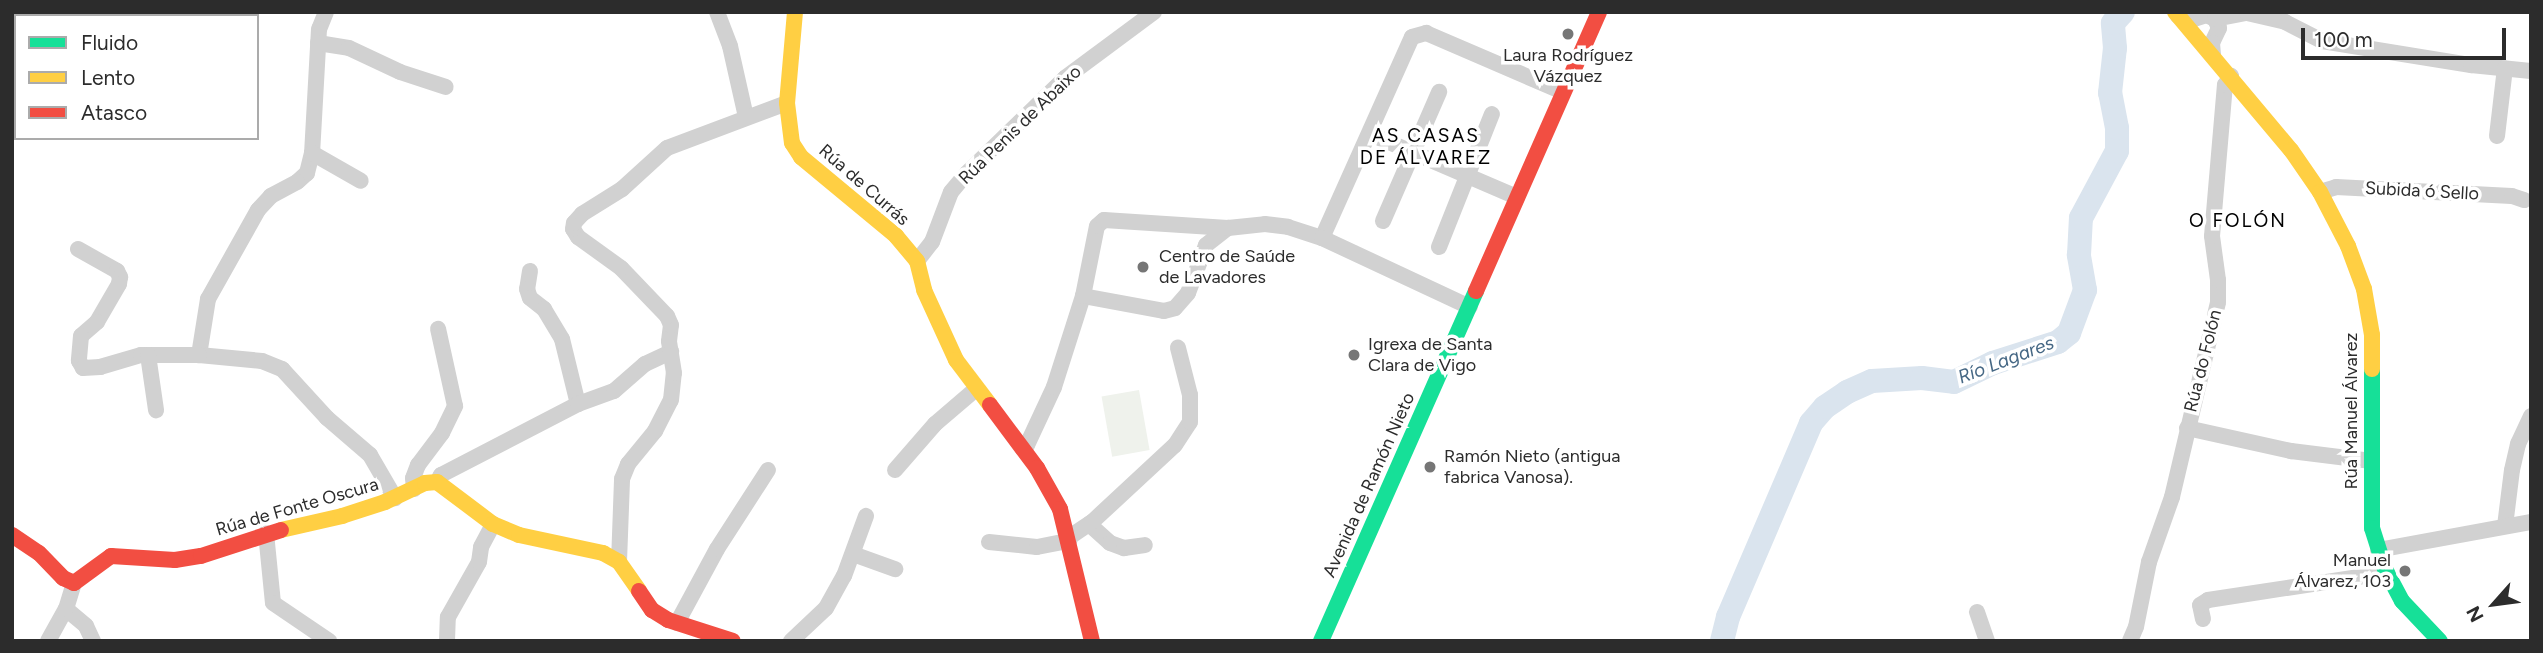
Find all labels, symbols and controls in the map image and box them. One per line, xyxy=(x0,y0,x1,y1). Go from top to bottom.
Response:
legend xyxy=(14,14,259,140)
scale bar xyxy=(2305,14,2510,58)
marker: Laura Rodríguez Vázquez xyxy=(1560,26,1576,42)
text: 100 m xyxy=(2314,27,2373,52)
text: Fluido xyxy=(81,30,138,55)
place label: Laura Rodríguez Vázquez xyxy=(1503,45,1633,88)
street label: Rúa Penis de Abaixo xyxy=(954,61,1086,189)
text: Lento xyxy=(81,65,135,90)
text: Atasco xyxy=(81,100,147,125)
district label: AS CASAS DE ÁLVAREZ xyxy=(1361,125,1491,169)
street label: Rúa de Currás xyxy=(814,140,914,230)
street label: Subida ó Sello xyxy=(2364,177,2480,205)
district label: O FOLÓN xyxy=(2190,210,2286,232)
place label: Centro de Saúde de Lavadores xyxy=(1159,246,1295,288)
marker: Centro de Saúde de Lavadores xyxy=(1133,257,1153,277)
street label: Rúa do Folón xyxy=(2180,307,2226,415)
water label: Río Lagares xyxy=(1955,331,2057,389)
street label: Rúa Manuel Álvarez xyxy=(2340,333,2362,489)
place label: Igrexa de Santa Clara de Vigo xyxy=(1368,334,1492,376)
marker: Igrexa de Santa Clara de Vigo xyxy=(1346,347,1362,363)
street label: Avenida de Ramón Nieto xyxy=(1318,389,1420,581)
place label: Ramón Nieto (antigua fabrica Vanosa). xyxy=(1444,446,1621,489)
marker: Ramón Nieto (antigua fabrica Vanosa). xyxy=(1422,459,1438,475)
street label: Rúa de Fonte Oscura xyxy=(213,473,381,541)
place label: Manuel Álvarez, 103 xyxy=(2294,550,2391,592)
marker: Manuel Álvarez, 103 xyxy=(2397,563,2413,579)
north arrow xyxy=(2459,569,2529,639)
text: N xyxy=(2461,602,2489,626)

